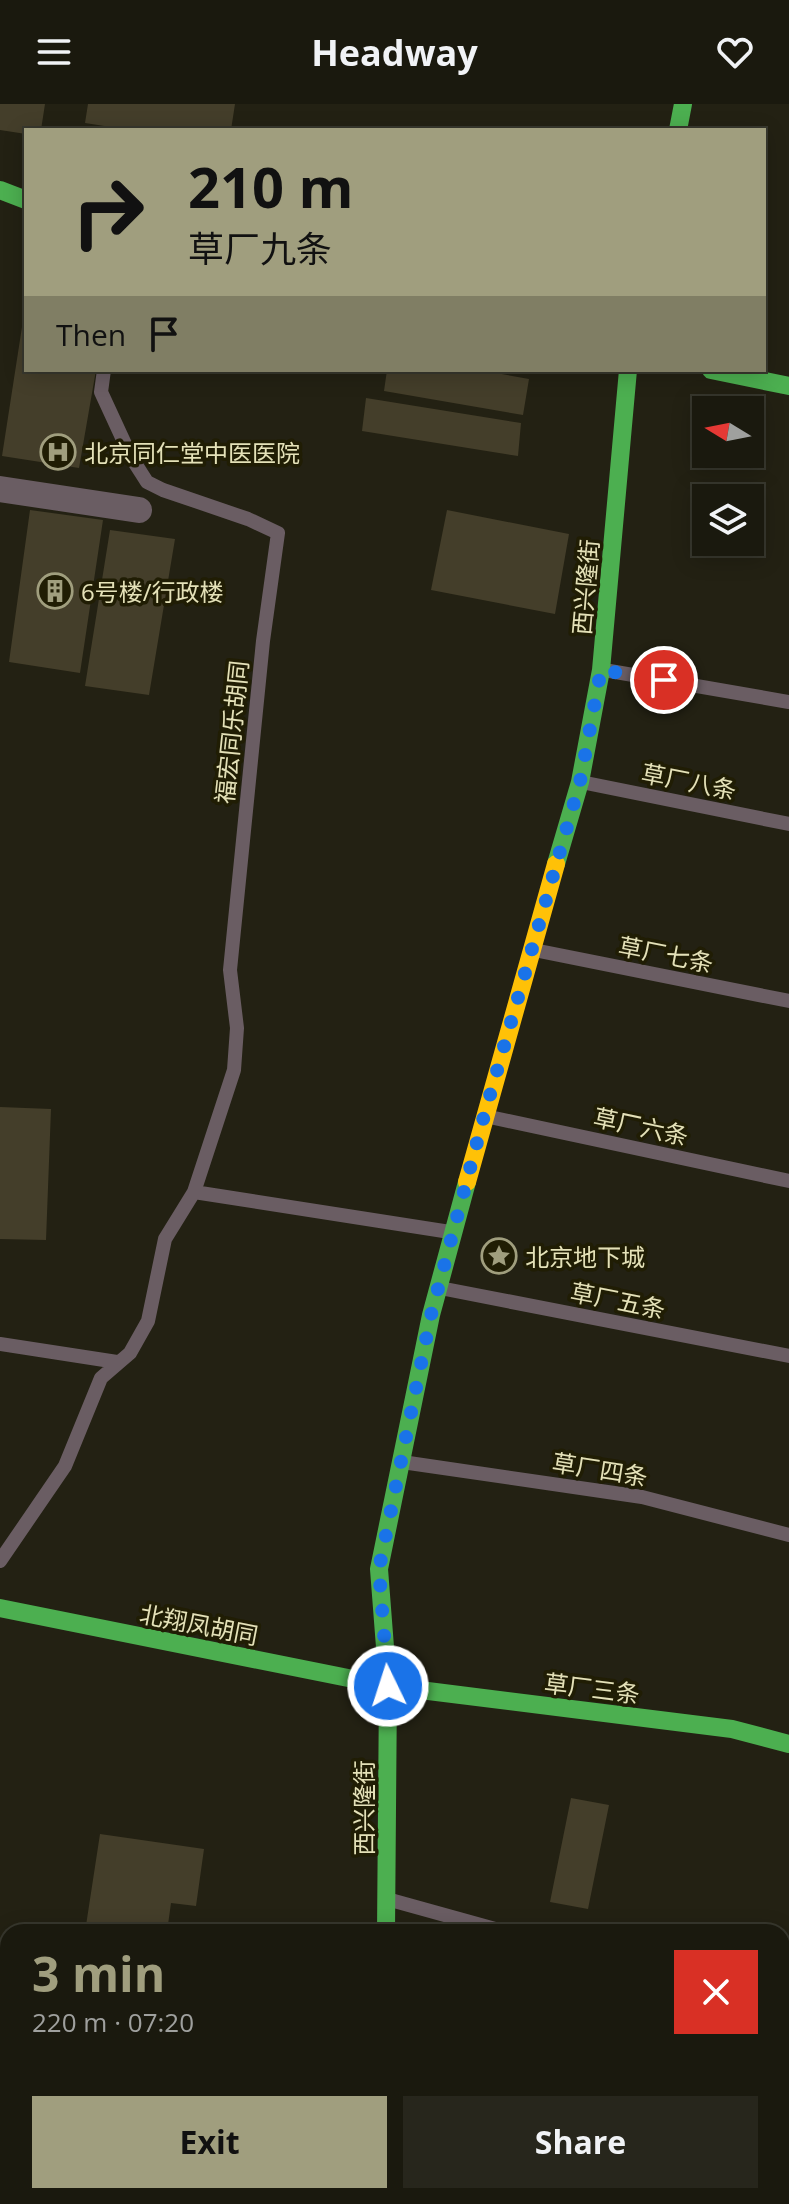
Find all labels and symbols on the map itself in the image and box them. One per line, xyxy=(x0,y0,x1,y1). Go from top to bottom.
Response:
north arrow xyxy=(692,396,764,468)
hospital icon: 北京同仁堂中医医院 xyxy=(39,433,77,471)
place label: 北京同仁堂中医医院 xyxy=(84,436,300,469)
street label: 西兴隆街 xyxy=(564,538,606,636)
building icon: 6号楼/行政楼 xyxy=(36,572,74,610)
place label: 6号楼/行政楼 xyxy=(81,575,224,608)
pin xyxy=(630,646,698,714)
street label: 福宏同乐胡同 xyxy=(207,659,255,805)
street label: 草厂八条 xyxy=(639,756,739,806)
street label: 草厂七条 xyxy=(616,929,716,979)
street label: 草厂六条 xyxy=(591,1100,691,1152)
place icon: 北京地下城 xyxy=(480,1237,518,1275)
place label: 北京地下城 xyxy=(525,1240,645,1273)
street label: 草厂五条 xyxy=(568,1275,668,1325)
street label: 草厂四条 xyxy=(550,1445,650,1493)
street label: 北翔凤胡同 xyxy=(137,1596,261,1652)
position arrow xyxy=(346,1644,430,1728)
street label: 草厂三条 xyxy=(542,1666,642,1710)
street label: 西兴隆街 xyxy=(347,1760,380,1856)

